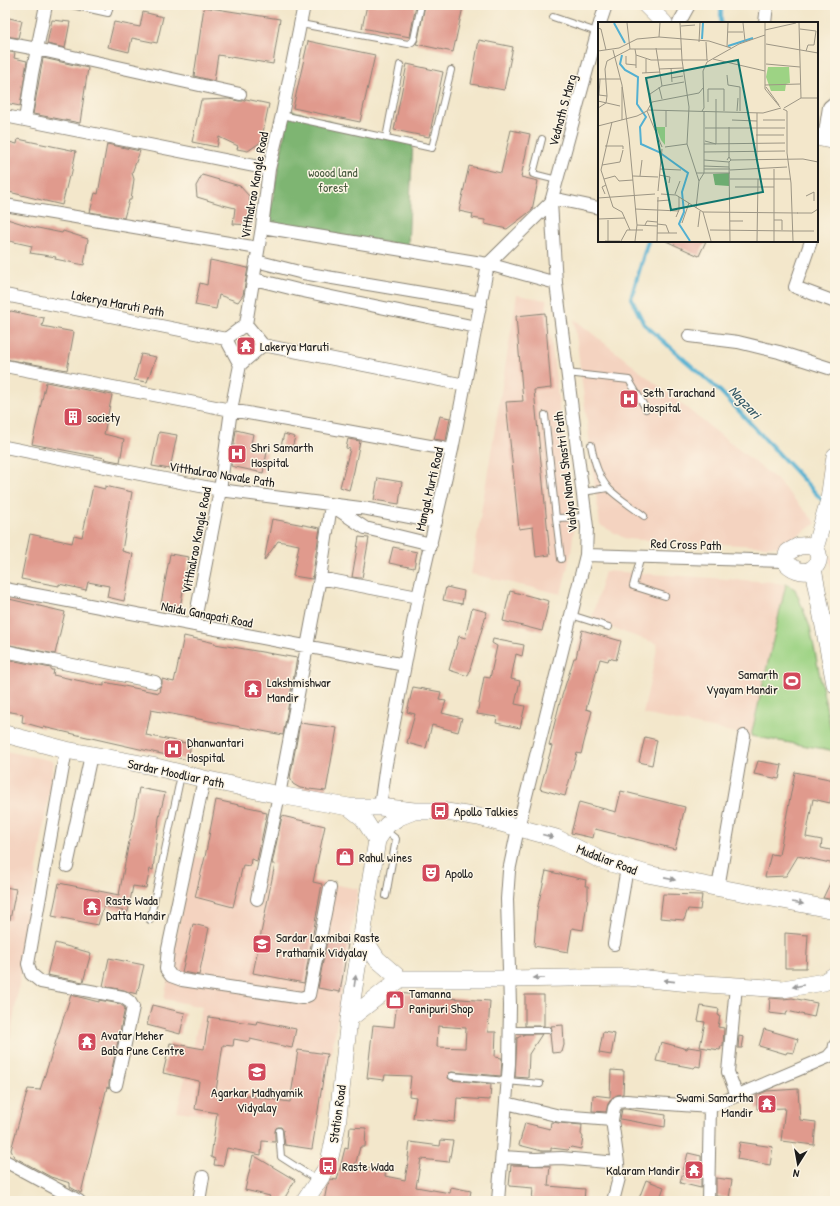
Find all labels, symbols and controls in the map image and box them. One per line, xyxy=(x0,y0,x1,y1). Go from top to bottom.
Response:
inset map xyxy=(598,22,818,242)
street label: Vednath S Marg xyxy=(544,72,580,148)
street label: Vitthalrao Kangle Road xyxy=(236,130,272,240)
park label: woood land forest xyxy=(308,163,358,196)
street label: Lakerya Maruti Path xyxy=(70,285,166,321)
temple icon: Lakerya Maruti xyxy=(235,335,257,357)
place label: Lakerya Maruti xyxy=(260,337,330,355)
water label: Nagzari xyxy=(724,381,767,425)
place label: Seth Tarachand Hospital xyxy=(643,383,715,416)
hospital icon: Seth Tarachand Hospital xyxy=(618,388,640,410)
building icon: society xyxy=(62,406,84,428)
place label: society xyxy=(87,408,121,426)
street label: Vaidya Nanal Shastri Path xyxy=(549,410,581,533)
place label: Shri Samarth Hospital xyxy=(251,438,314,471)
hospital icon: Shri Samarth Hospital xyxy=(226,443,248,465)
street label: Mangal Murti Road xyxy=(411,445,447,533)
street label: Vitthalrao Navale Path xyxy=(168,457,277,491)
street label: Vitthalrao Kangle Road xyxy=(177,485,215,595)
street label: Red Cross Path xyxy=(650,534,722,554)
street label: Naidu Ganapati Road xyxy=(160,596,254,632)
place label: Samarth Vyayam Mandir xyxy=(706,665,779,698)
sports icon: Samarth Vyayam Mandir xyxy=(781,670,803,692)
place label: Lakshmishwar Mandir xyxy=(267,673,331,706)
temple icon: Lakshmishwar Mandir xyxy=(242,678,264,700)
place label: Dhanwantari Hospital xyxy=(187,733,244,766)
hospital icon: Dhanwantari Hospital xyxy=(162,738,184,760)
street label: Sardar Moodliar Path xyxy=(126,754,226,792)
bus stop icon: Apollo Talkies xyxy=(429,800,451,822)
place label: Apollo Talkies xyxy=(454,802,518,820)
one-way arrow xyxy=(542,833,554,839)
street label: Mudaliar Road xyxy=(574,839,640,879)
shop icon: Rahul wines xyxy=(334,846,356,868)
place label: Rahul wines xyxy=(359,848,412,866)
theatre icon: Apollo xyxy=(420,862,442,884)
place label: Apollo xyxy=(445,864,473,882)
one-way arrow xyxy=(664,876,676,882)
place label: Raste Wada Datta Mandir xyxy=(106,891,166,924)
temple icon: Raste Wada Datta Mandir xyxy=(81,896,103,918)
one-way arrow xyxy=(792,900,804,906)
place label: Sardar Laxmibai Raste Prathamik Vidyalay xyxy=(276,928,380,961)
school or university icon: Sardar Laxmibai Raste Prathamik Vidyalay xyxy=(251,933,273,955)
one-way arrow xyxy=(352,975,358,987)
one-way arrow xyxy=(533,975,545,982)
one-way arrow xyxy=(663,978,675,984)
place label: Tamanna Panipuri Shop xyxy=(409,984,473,1017)
one-way arrow xyxy=(792,984,804,990)
shop icon: Tamanna Panipuri Shop xyxy=(384,989,406,1011)
place label: Avatar Meher Baba Pune Centre xyxy=(101,1026,184,1059)
temple icon: Avatar Meher Baba Pune Centre xyxy=(76,1031,98,1053)
school or university icon: Agarkar Madhyamik Vidyalay xyxy=(246,1061,268,1083)
place label: Agarkar Madhyamik Vidyalay xyxy=(211,1083,304,1116)
street label: Station Road xyxy=(324,1084,350,1144)
place label: Swami Samartha Mandir xyxy=(676,1088,753,1121)
temple icon: Swami Samartha Mandir xyxy=(756,1093,778,1115)
north arrow xyxy=(778,1144,818,1184)
bus stop icon: Raste Wada xyxy=(317,1155,339,1177)
place label: Raste Wada xyxy=(342,1157,394,1175)
temple icon: Kalaram Mandir xyxy=(683,1159,705,1181)
place label: Kalaram Mandir xyxy=(606,1161,680,1179)
text: N xyxy=(792,1166,800,1181)

